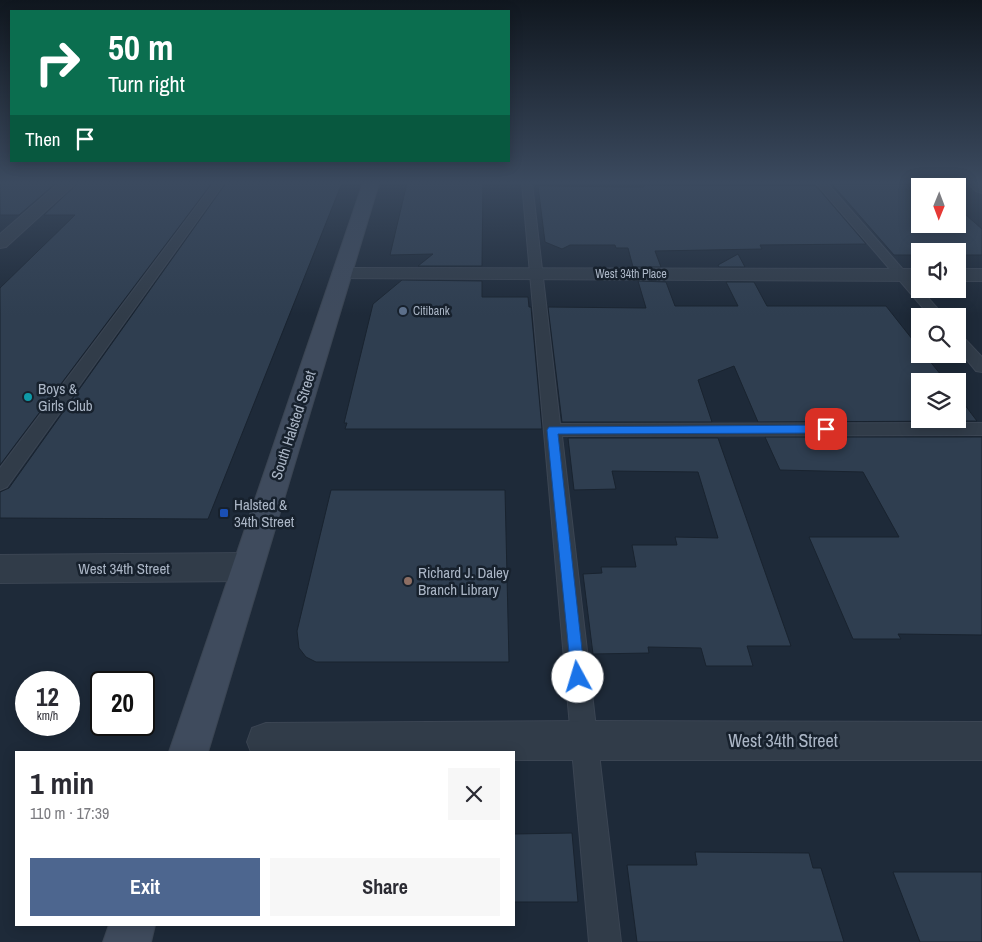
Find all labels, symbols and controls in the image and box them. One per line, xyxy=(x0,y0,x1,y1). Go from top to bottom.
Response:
text: 50 m xyxy=(108,24,173,71)
icon: right xyxy=(25,30,90,95)
text: Turn right xyxy=(108,69,185,99)
icon: arrive xyxy=(71,125,99,153)
text: Then xyxy=(25,126,61,152)
north arrow xyxy=(911,178,966,232)
map controls xyxy=(911,178,966,428)
button: sound xyxy=(911,243,966,298)
street label: West 34th Place xyxy=(595,266,667,282)
place label: Citibank xyxy=(413,303,450,319)
marker: Citibank xyxy=(397,305,409,317)
button: search xyxy=(911,308,966,363)
street label: South Halsted Street xyxy=(265,367,321,482)
button: layers xyxy=(911,373,966,428)
place label: Boys & Girls Club xyxy=(38,378,93,416)
marker: Boys & Girls Club xyxy=(22,391,34,403)
pin xyxy=(805,408,847,450)
icon: arrive xyxy=(812,415,840,443)
place label: Halsted & 34th Street xyxy=(234,494,295,532)
marker: Halsted & 34th Street xyxy=(218,507,230,519)
street label: West 34th Street xyxy=(78,558,170,579)
place label: Richard J. Daley Branch Library xyxy=(418,562,510,600)
marker: Richard J. Daley Branch Library xyxy=(402,575,414,587)
position arrow xyxy=(551,650,603,702)
speed limit sign: 20 xyxy=(90,671,155,736)
text: 12 xyxy=(36,680,59,714)
text: km/h xyxy=(37,708,58,724)
street label: West 34th Street xyxy=(728,728,838,753)
text: 1 min xyxy=(30,763,94,803)
button: close xyxy=(448,768,500,820)
text: 110 m · 17:39 xyxy=(30,802,109,824)
button: Exit xyxy=(30,858,260,916)
button: Share xyxy=(270,858,500,916)

